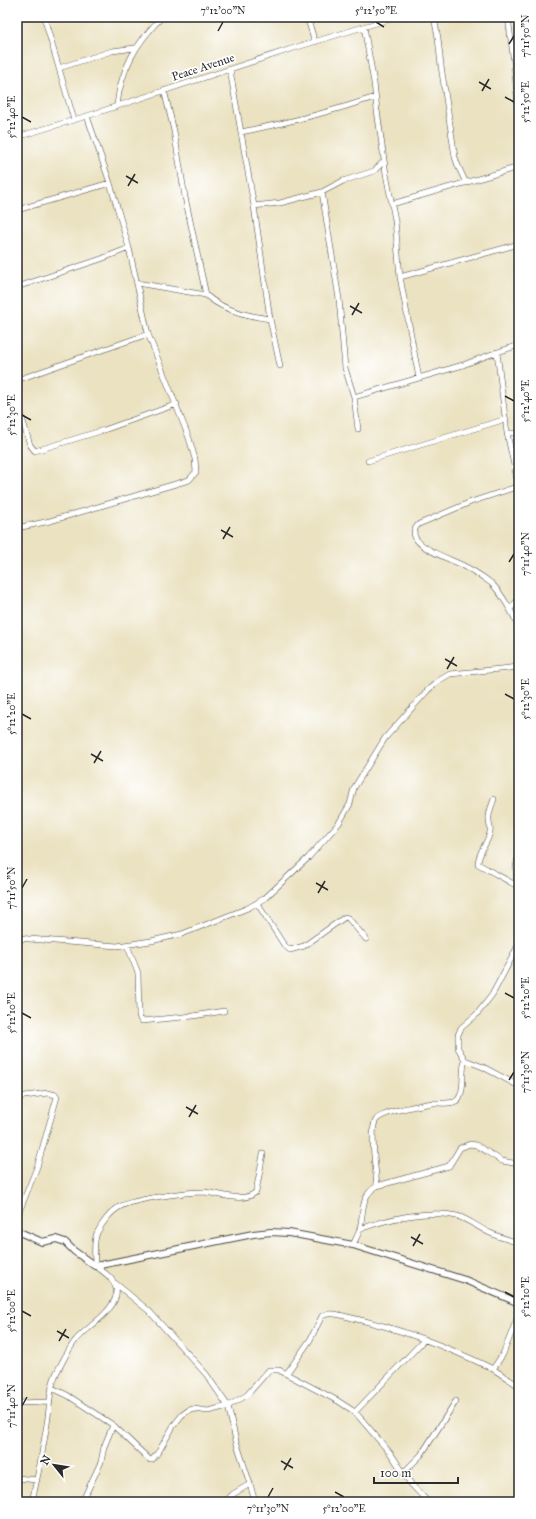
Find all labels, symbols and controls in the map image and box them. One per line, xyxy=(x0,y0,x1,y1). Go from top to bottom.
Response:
text: 7°12'00"N xyxy=(200,5,246,17)
text: 5°12'50"E xyxy=(355,5,397,17)
text: 7°11'50"N xyxy=(520,14,532,57)
street label: Peace Avenue xyxy=(170,50,236,84)
text: 5°12'50"E xyxy=(520,81,532,123)
text: 5°12'40"E xyxy=(6,96,18,138)
text: 5°12'40"E xyxy=(520,380,532,422)
text: 5°12'30"E xyxy=(6,394,18,436)
text: 7°11'40"N xyxy=(520,532,532,576)
text: 5°12'30"E xyxy=(520,678,532,720)
text: 5°12'20"E xyxy=(6,693,18,735)
text: 7°11'50"N xyxy=(6,866,18,909)
text: 5°12'20"E xyxy=(520,977,532,1019)
text: 5°12'10"E xyxy=(6,992,18,1034)
text: 7°11'30"N xyxy=(520,1050,532,1093)
text: 5°12'10"E xyxy=(520,1276,532,1318)
text: 5°12'00"E xyxy=(6,1289,18,1333)
text: 7°11'40"N xyxy=(6,1384,18,1428)
north arrow xyxy=(34,1445,74,1485)
text: N xyxy=(38,1452,54,1468)
scale bar xyxy=(374,1459,458,1485)
text: 100 m xyxy=(380,1466,411,1480)
text: 7°11'30"N xyxy=(247,1503,290,1515)
text: 5°12'00"E xyxy=(322,1503,366,1515)

